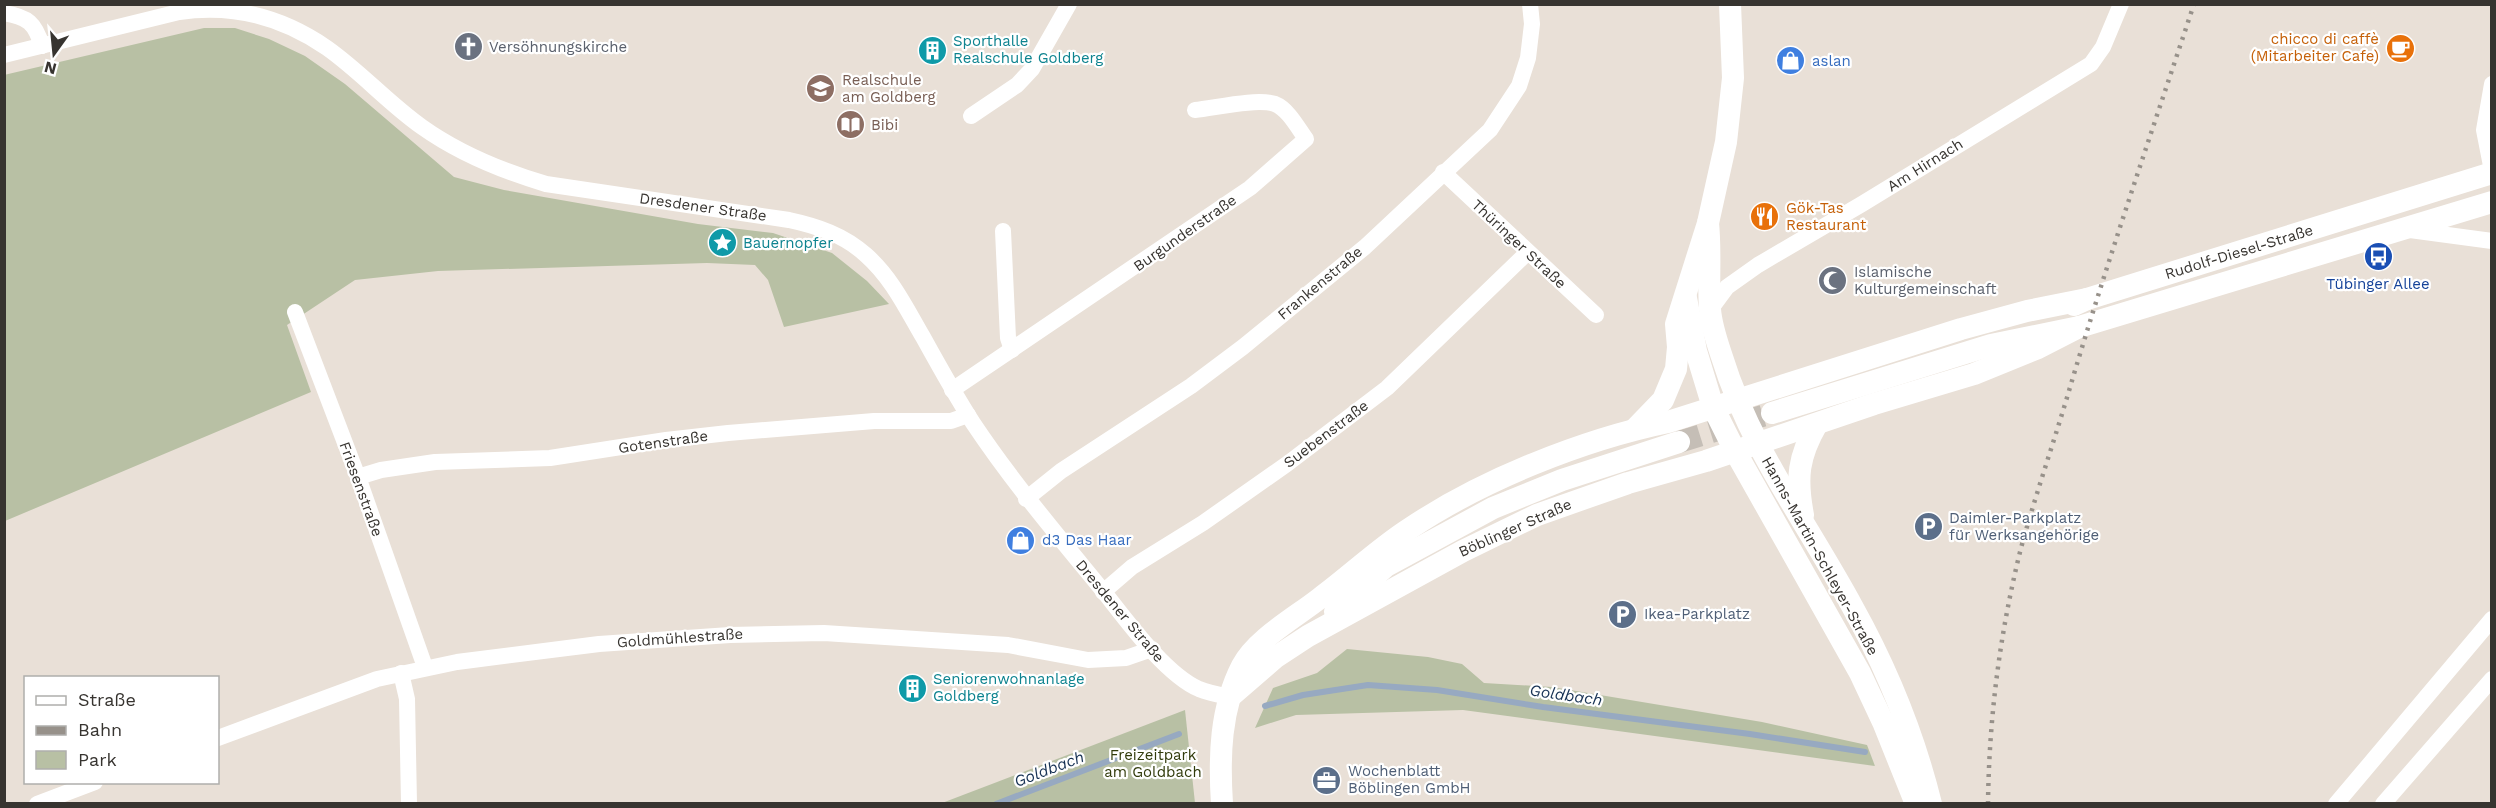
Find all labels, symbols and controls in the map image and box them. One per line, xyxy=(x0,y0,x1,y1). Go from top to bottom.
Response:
north arrow xyxy=(24,24,84,84)
place label: chicco di caffè (Mitarbeiter Cafe) xyxy=(2251,30,2379,65)
church icon: Versöhnungskirche xyxy=(452,31,484,63)
place label: Sporthalle Realschule Goldberg xyxy=(953,32,1103,67)
cafe icon: chicco di caffè (Mitarbeiter Cafe) xyxy=(2384,32,2416,64)
building icon: Sporthalle Realschule Goldberg xyxy=(916,34,948,66)
place label: Versöhnungskirche xyxy=(489,38,627,56)
shop icon: aslan xyxy=(1775,45,1807,77)
place label: aslan xyxy=(1812,52,1851,70)
text: N xyxy=(42,57,58,79)
place label: Realschule am Goldberg xyxy=(842,71,936,106)
school or university icon: Realschule am Goldberg xyxy=(805,73,837,105)
library icon: Bibi xyxy=(834,109,866,141)
place label: Bibi xyxy=(871,116,898,134)
street label: Am Hirnach xyxy=(1884,135,1966,195)
street label: Dresdener Straße xyxy=(638,189,768,225)
street label: Burgunderstraße xyxy=(1130,191,1240,275)
street label: Thüringer Straße xyxy=(1468,196,1570,292)
place label: Gök-Tas Restaurant xyxy=(1786,199,1867,234)
restaurant icon: Gök-Tas Restaurant xyxy=(1749,201,1781,233)
street label: Rudolf-Diesel-Straße xyxy=(2163,221,2315,283)
place icon: Bauernopfer xyxy=(706,227,738,259)
place label: Bauernopfer xyxy=(743,234,833,252)
bus stop icon: Tübinger Allee xyxy=(2362,241,2394,273)
street label: Frankenstraße xyxy=(1274,242,1366,324)
place label: Islamische Kulturgemeinschaft xyxy=(1854,263,1997,298)
mosque icon: Islamische Kulturgemeinschaft xyxy=(1817,265,1849,297)
place label: Tübinger Allee xyxy=(2326,275,2430,293)
street label: Suebenstraße xyxy=(1280,396,1372,472)
street label: Gotenstraße xyxy=(617,427,709,457)
street label: Friesenstraße xyxy=(336,439,386,539)
street label: Hanns-Martin-Schleyer-Straße xyxy=(1758,454,1882,658)
street label: Böblinger Straße xyxy=(1456,495,1574,561)
place label: Daimler-Parkplatz für Werksangehörige xyxy=(1949,509,2099,544)
parking icon: Daimler-Parkplatz für Werksangehörige xyxy=(1912,511,1944,543)
shop icon: d3 Das Haar xyxy=(1005,524,1037,556)
place label: d3 Das Haar xyxy=(1042,531,1132,549)
street label: Dresdener Straße xyxy=(1072,556,1168,666)
parking icon: Ikea-Parkplatz xyxy=(1607,598,1639,630)
place label: Ikea-Parkplatz xyxy=(1644,605,1750,623)
street label: Goldmühlestraße xyxy=(616,625,744,651)
place label: Seniorenwohnanlage Goldberg xyxy=(933,670,1085,705)
building icon: Seniorenwohnanlage Goldberg xyxy=(896,672,928,704)
legend xyxy=(24,676,219,784)
water label: Goldbach xyxy=(1528,680,1604,710)
text: Straße xyxy=(78,689,136,710)
text: Bahn xyxy=(78,719,122,740)
park label: Freizeitpark am Goldbach xyxy=(1104,746,1202,781)
water label: Goldbach xyxy=(1011,747,1087,791)
text: Park xyxy=(78,749,117,770)
place label: Wochenblatt Böblingen GmbH xyxy=(1348,762,1471,797)
office icon: Wochenblatt Böblingen GmbH xyxy=(1311,764,1343,796)

